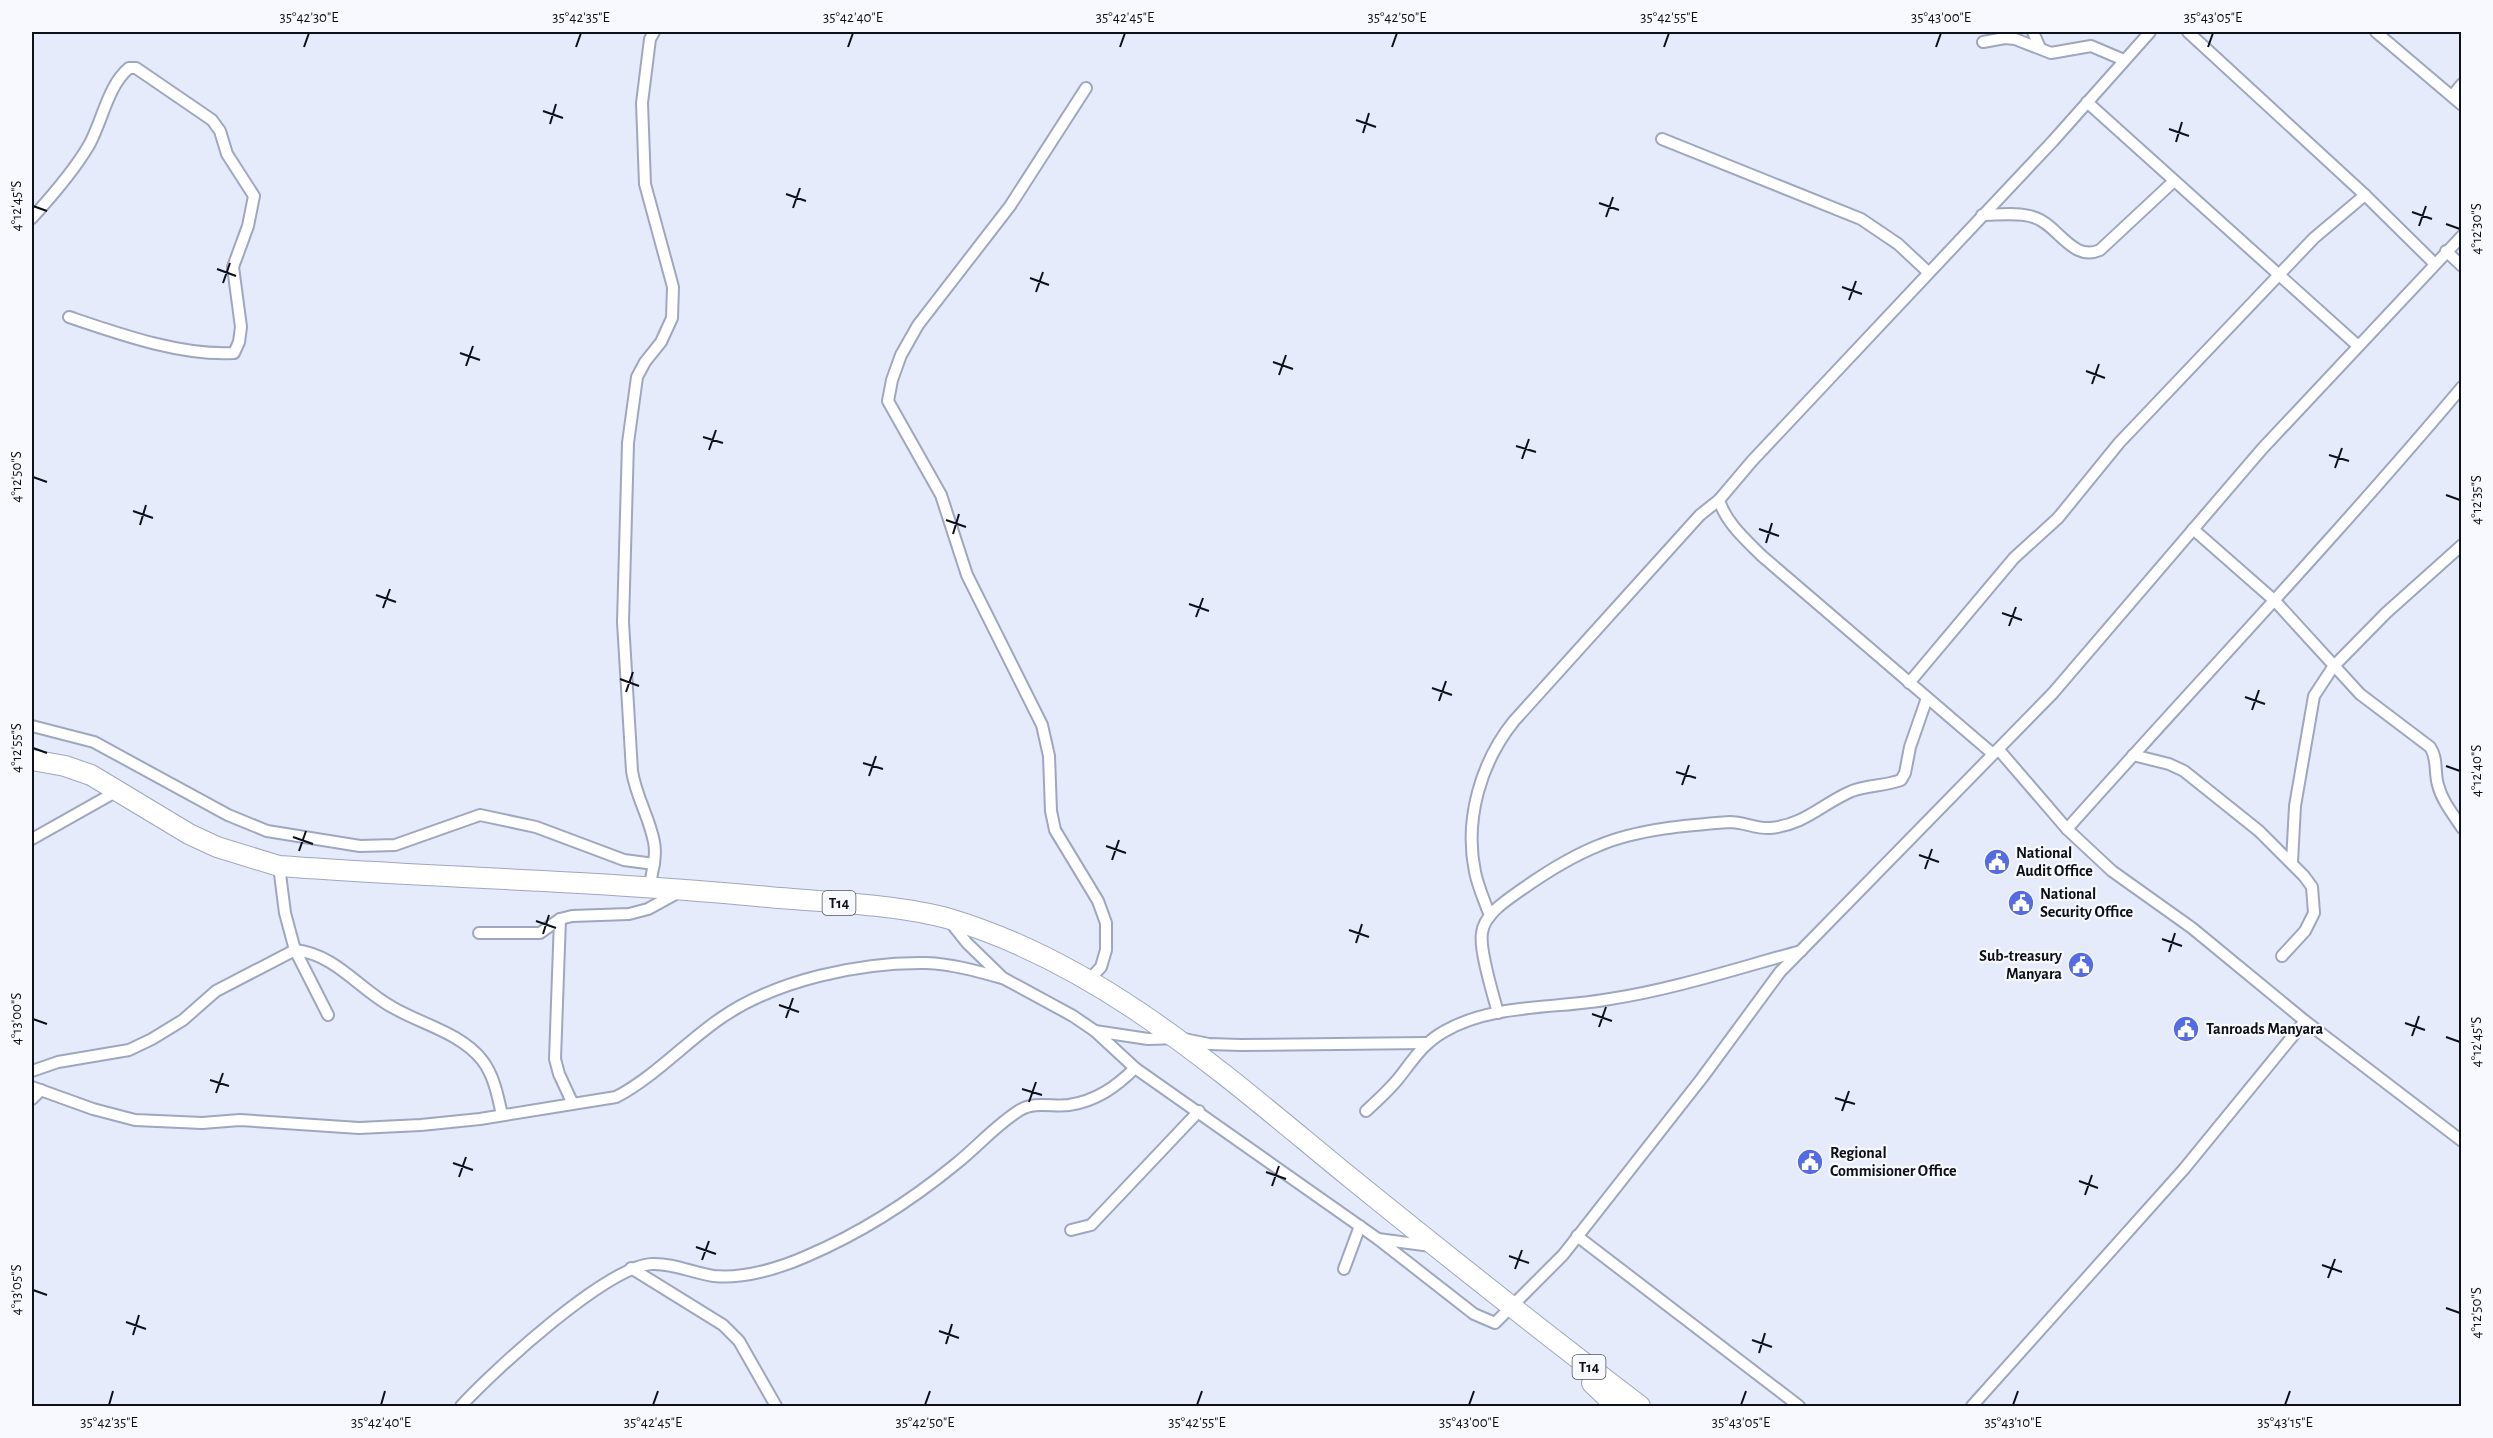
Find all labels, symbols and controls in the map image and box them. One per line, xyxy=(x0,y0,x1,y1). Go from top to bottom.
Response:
text: 35°42'30"E xyxy=(280,10,338,25)
text: 35°42'35"E xyxy=(552,10,610,25)
text: 35°42'40"E xyxy=(823,10,883,25)
text: 35°42'45"E xyxy=(1096,10,1154,25)
text: 35°42'50"E xyxy=(1368,10,1427,25)
text: 35°42'55"E xyxy=(1640,10,1698,25)
text: 35°43'00"E xyxy=(1911,10,1971,25)
text: 35°43'05"E xyxy=(2184,10,2242,25)
text: 4°12'45"S xyxy=(9,181,24,231)
text: 4°12'30"S xyxy=(2469,203,2484,255)
text: 4°12'50"S xyxy=(9,451,24,503)
text: 4°12'35"S xyxy=(2469,475,2484,525)
text: 4°12'55"S xyxy=(9,723,24,773)
text: 4°12'40"S xyxy=(2469,745,2484,797)
place label: National Audit Office xyxy=(2016,845,2093,879)
public building icon: National Audit Office xyxy=(1982,847,2012,877)
place label: National Security Office xyxy=(2040,886,2134,921)
public building icon: National Security Office xyxy=(2006,888,2036,918)
road number: T14 xyxy=(822,891,856,915)
place label: Sub-treasury Manyara xyxy=(1979,948,2063,983)
public building icon: Sub-treasury Manyara xyxy=(2066,950,2096,980)
text: 4°13'00"S xyxy=(9,993,24,1045)
public building icon: Tanroads Manyara xyxy=(2171,1014,2201,1044)
text: 4°12'45"S xyxy=(2469,1017,2484,1067)
place label: Tanroads Manyara xyxy=(2206,1021,2324,1038)
place label: Regional Commisioner Office xyxy=(1830,1145,1957,1179)
public building icon: Regional Commisioner Office xyxy=(1795,1147,1825,1177)
text: 4°13'05"S xyxy=(9,1265,24,1315)
text: 4°12'50"S xyxy=(2469,1287,2484,1339)
road number: T14 xyxy=(1572,1355,1606,1379)
text: 35°42'35"E xyxy=(80,1415,138,1430)
text: 35°42'40"E xyxy=(351,1415,411,1430)
text: 35°42'45"E xyxy=(624,1415,682,1430)
text: 35°42'50"E xyxy=(896,1415,955,1430)
text: 35°42'55"E xyxy=(1168,1415,1226,1430)
text: 35°43'00"E xyxy=(1439,1415,1499,1430)
text: 35°43'05"E xyxy=(1712,1415,1770,1430)
text: 35°43'10"E xyxy=(1984,1415,2042,1430)
text: 35°43'15"E xyxy=(2257,1415,2313,1430)

